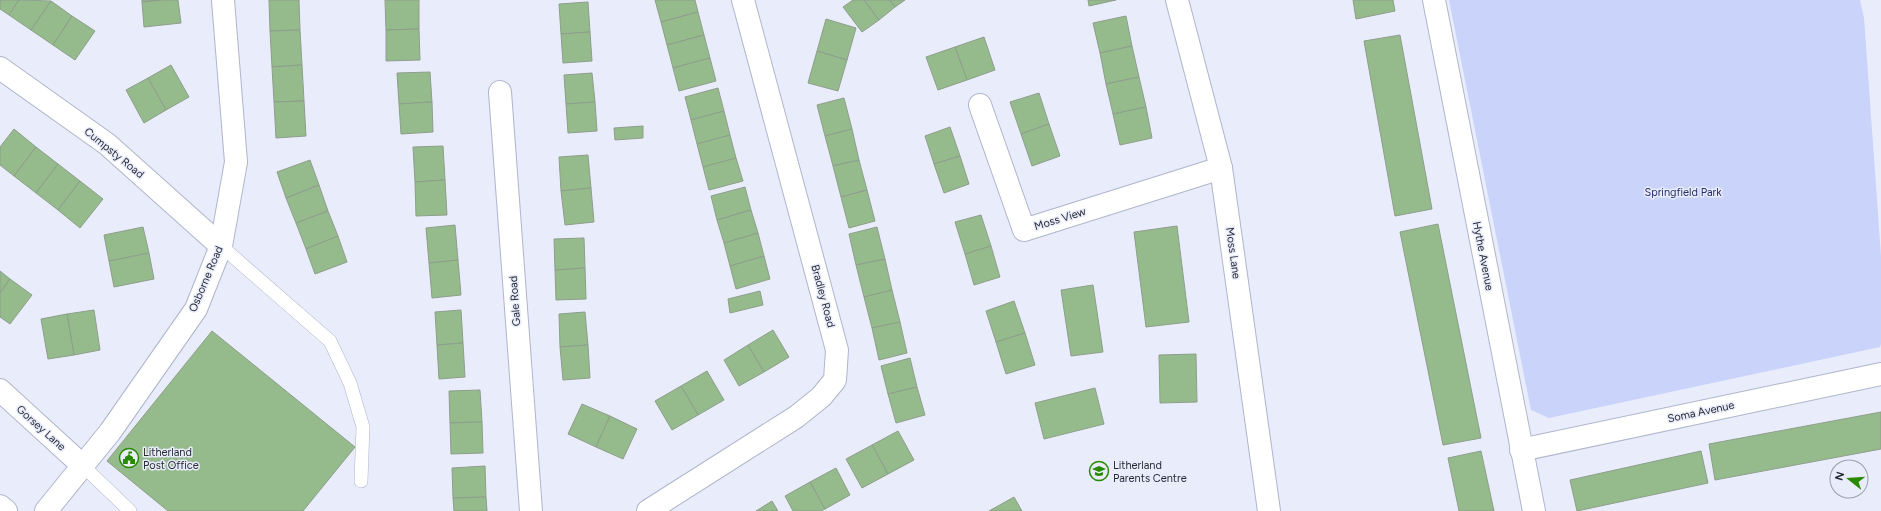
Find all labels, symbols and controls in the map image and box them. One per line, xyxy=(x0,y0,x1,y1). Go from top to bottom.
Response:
street label: Cumpsty Road xyxy=(82,125,146,181)
park label: Springfield Park xyxy=(1644,186,1722,199)
street label: Moss View xyxy=(1033,205,1088,233)
street label: Hythe Avenue xyxy=(1470,220,1496,292)
street label: Moss Lane xyxy=(1223,226,1243,280)
street label: Osborne Road xyxy=(186,244,226,314)
street label: Bradley Road xyxy=(808,263,838,329)
street label: Gale Road xyxy=(507,275,523,327)
street label: Soma Avenue xyxy=(1666,399,1736,425)
street label: Gorsey Lane xyxy=(14,403,68,453)
place label: Litherland Post Office xyxy=(143,446,199,472)
public building icon: Litherland Post Office xyxy=(118,447,140,469)
place label: Litherland Parents Centre xyxy=(1113,459,1187,485)
north arrow xyxy=(1829,459,1869,499)
school or university icon: Litherland Parents Centre xyxy=(1088,460,1110,482)
text: N xyxy=(1832,470,1847,482)

